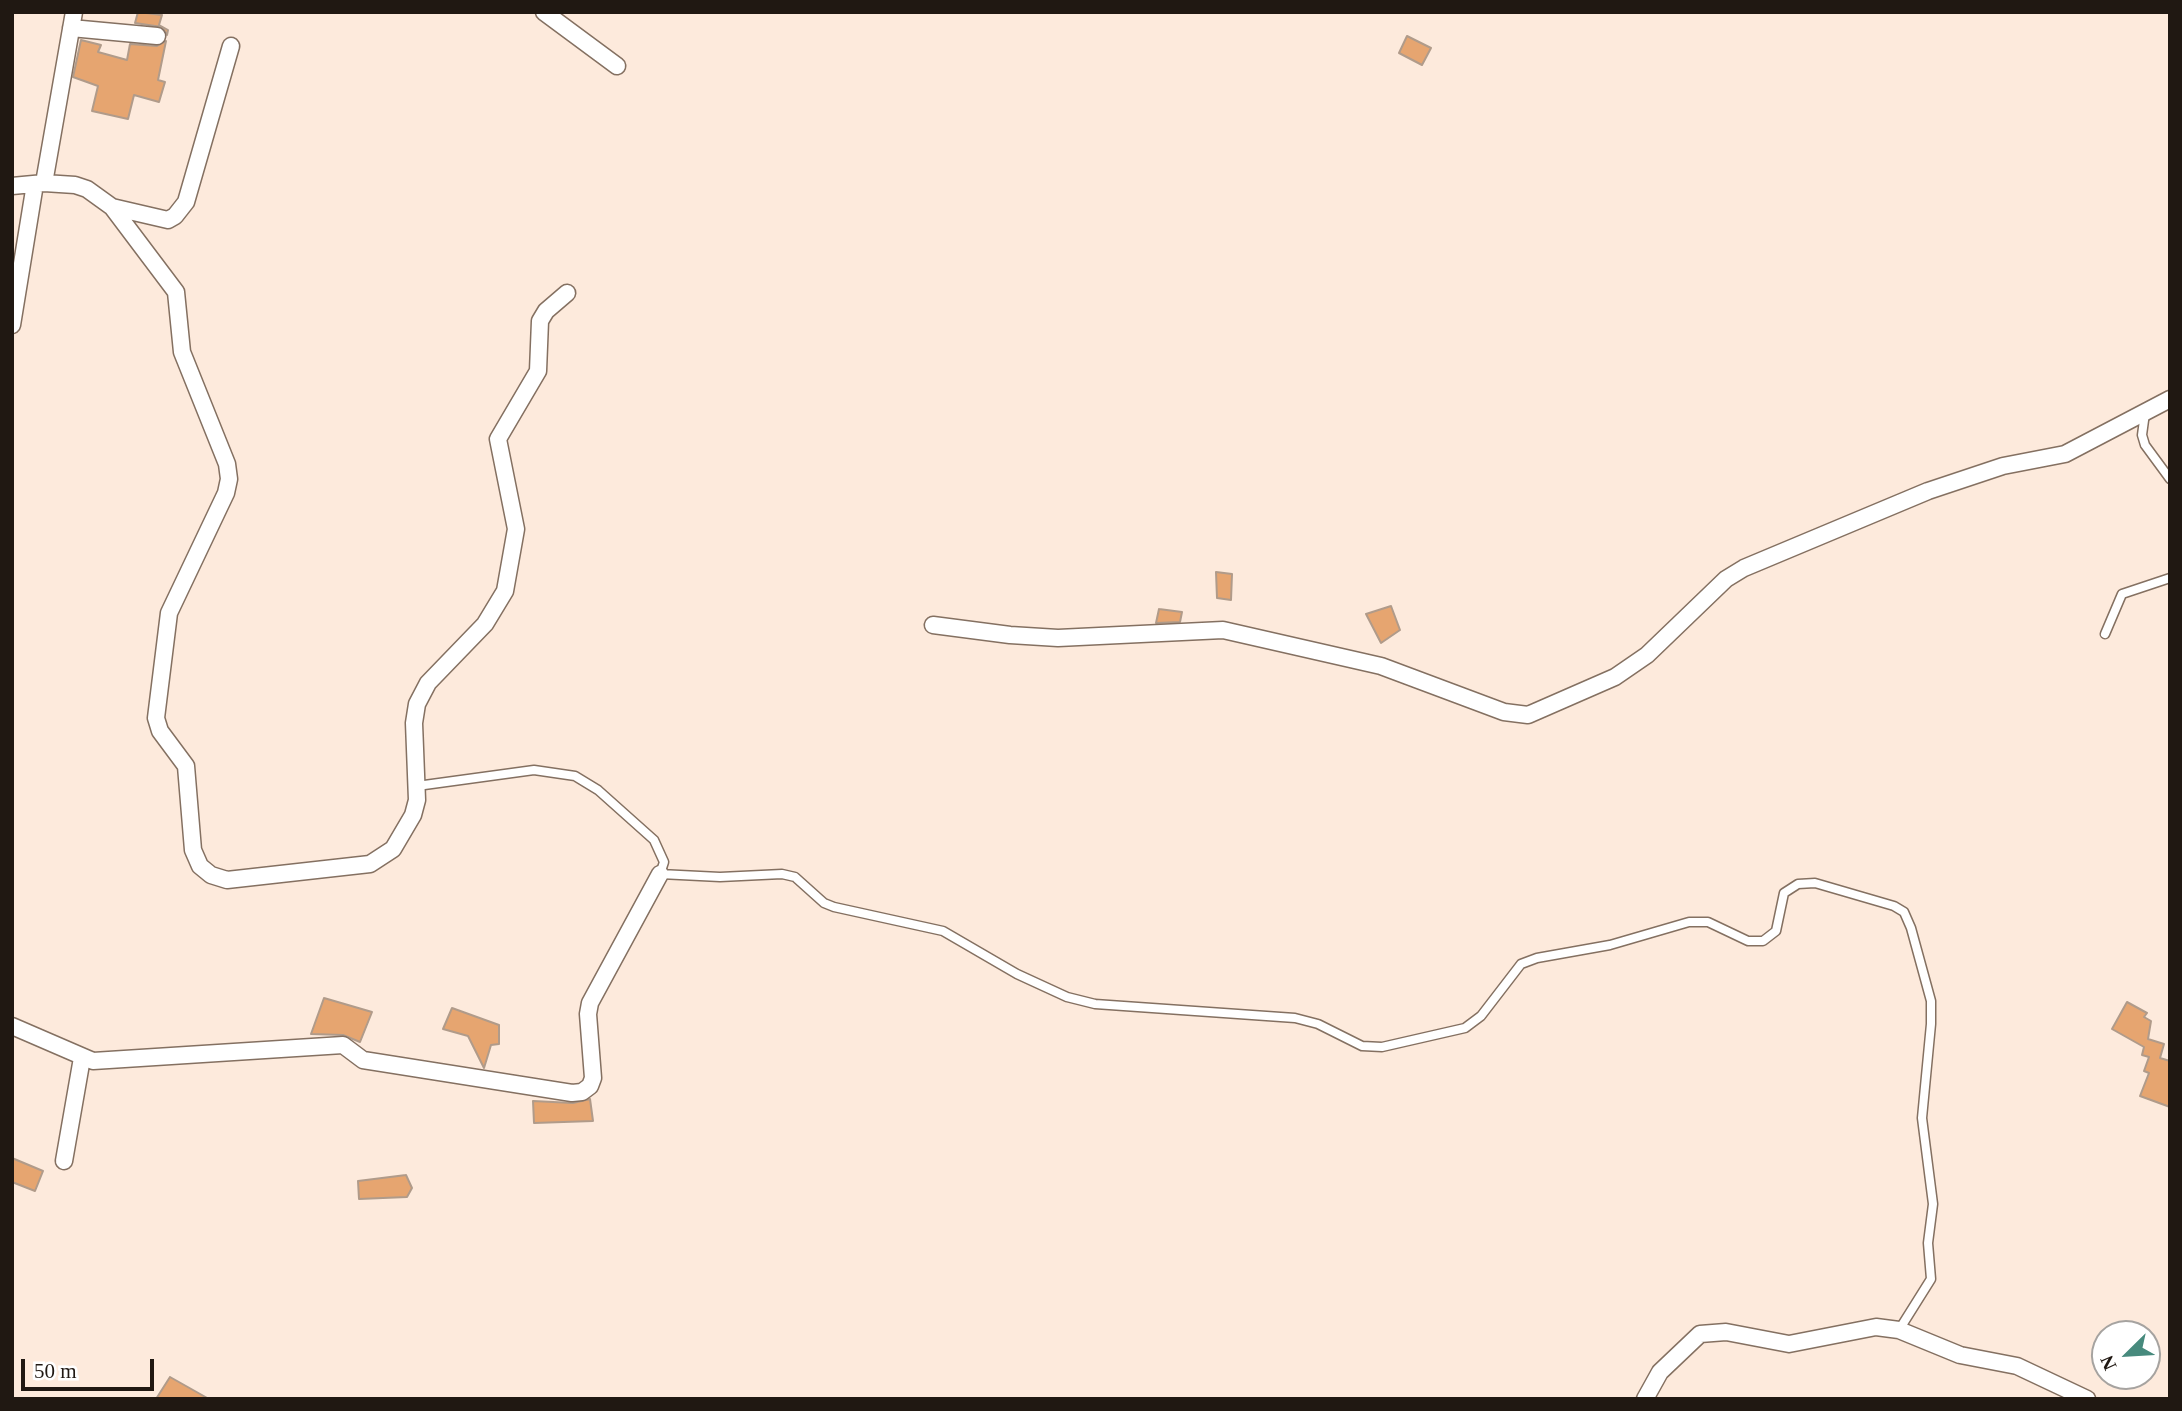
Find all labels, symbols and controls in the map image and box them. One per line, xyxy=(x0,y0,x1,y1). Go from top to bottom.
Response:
north arrow xyxy=(2091,1320,2161,1390)
scale bar xyxy=(24,1344,158,1388)
text: N xyxy=(2096,1352,2121,1373)
text: 50 m xyxy=(34,1359,77,1383)

